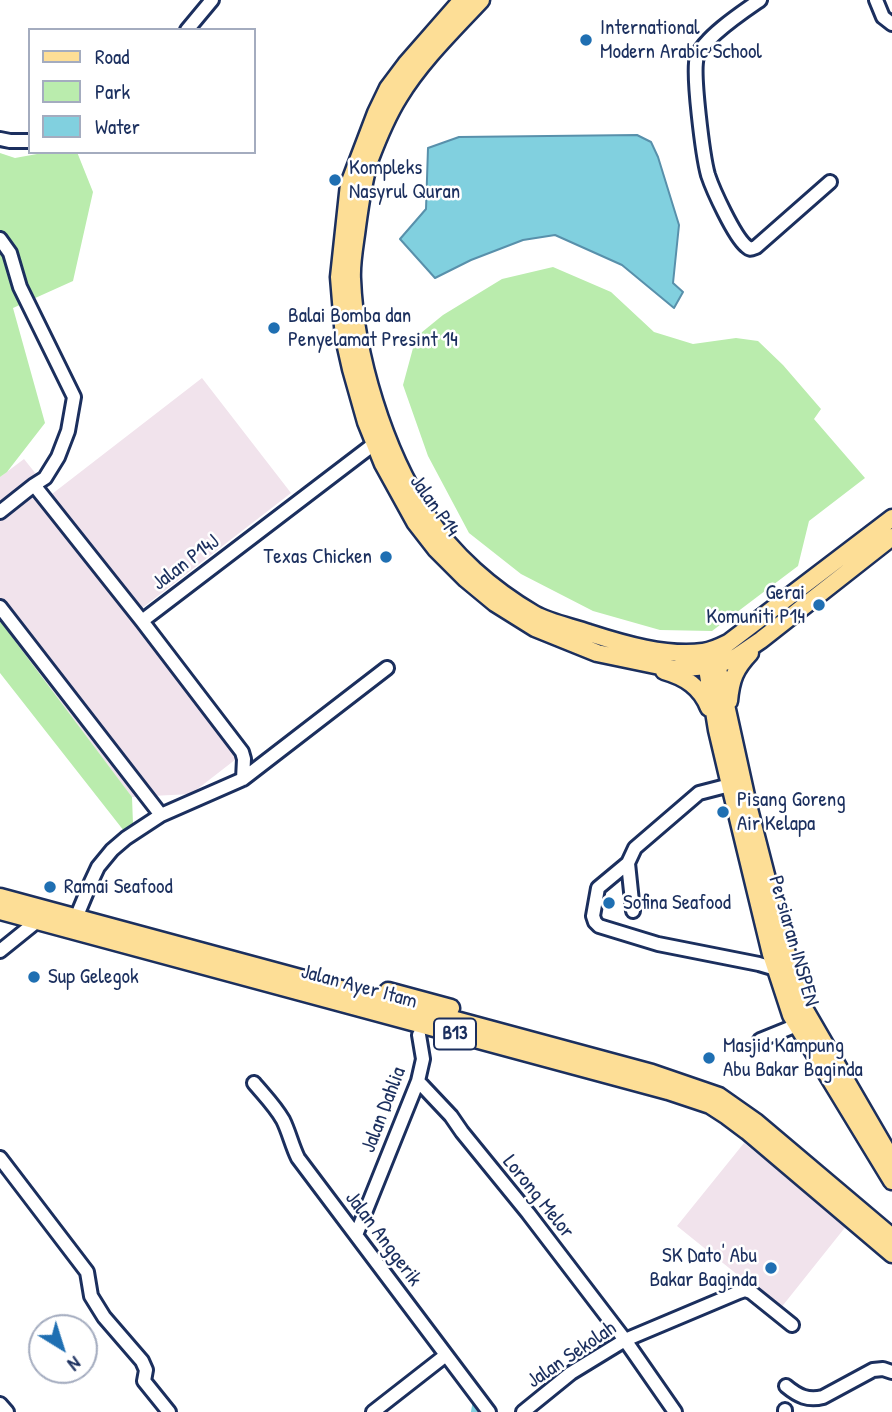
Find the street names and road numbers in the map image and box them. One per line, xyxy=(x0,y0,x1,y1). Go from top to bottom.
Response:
street label: Jalan P14 xyxy=(404,470,464,542)
street label: Jalan P14J xyxy=(147,530,225,596)
street label: Persiaran INSPEN xyxy=(762,873,824,1009)
street label: Jalan Ayer Itam xyxy=(298,959,420,1015)
road number: B13 xyxy=(434,1018,476,1050)
street label: Jalan Dahlia xyxy=(356,1064,412,1156)
street label: Lorong Melor xyxy=(497,1150,579,1244)
street label: Jalan Anggerik xyxy=(339,1187,427,1291)
street label: Jalan Sekolah xyxy=(523,1316,621,1394)

